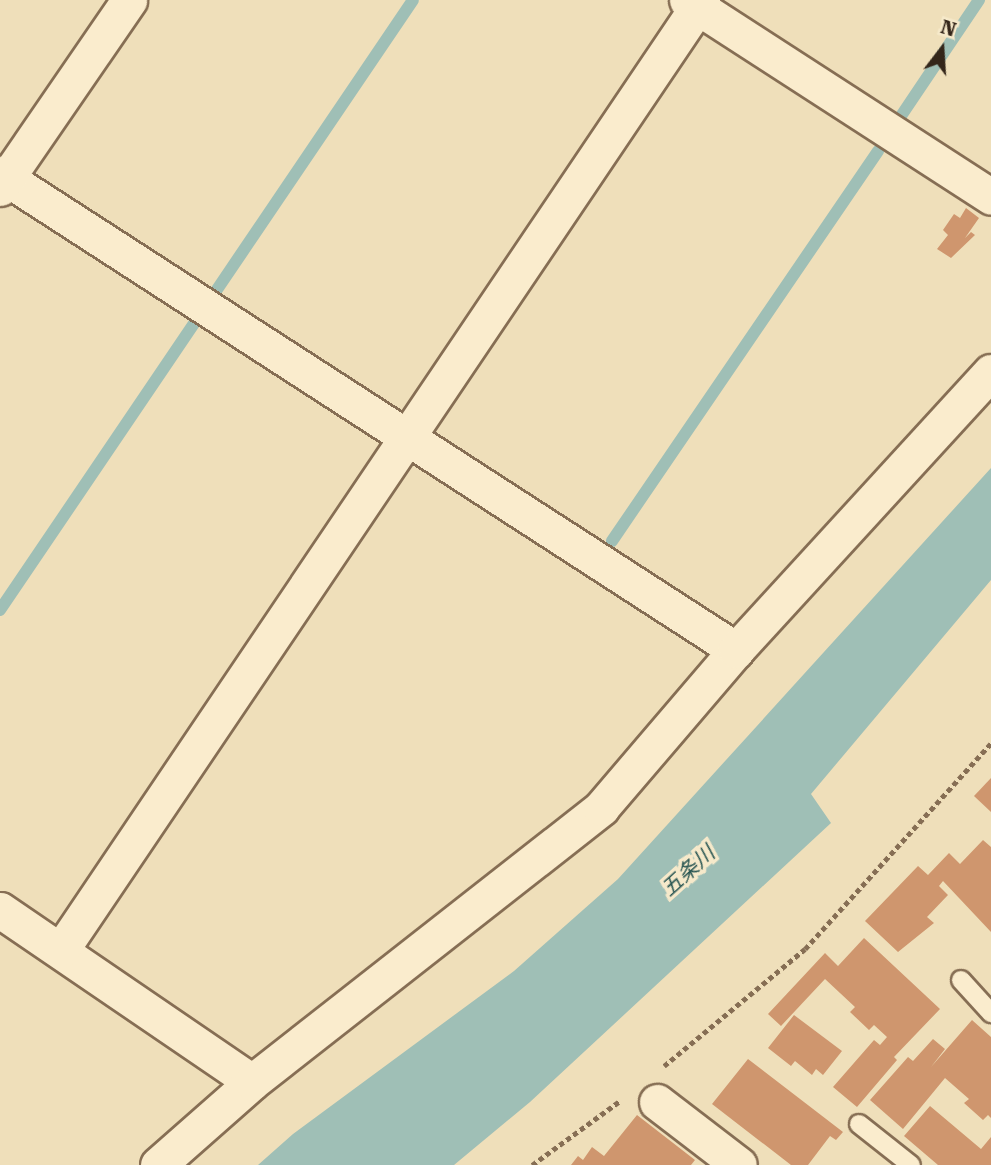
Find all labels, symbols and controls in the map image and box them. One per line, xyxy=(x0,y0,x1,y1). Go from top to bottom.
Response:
north arrow xyxy=(907,14,977,84)
text: N xyxy=(938,15,959,42)
water label: 五条川 xyxy=(656,841,720,901)

